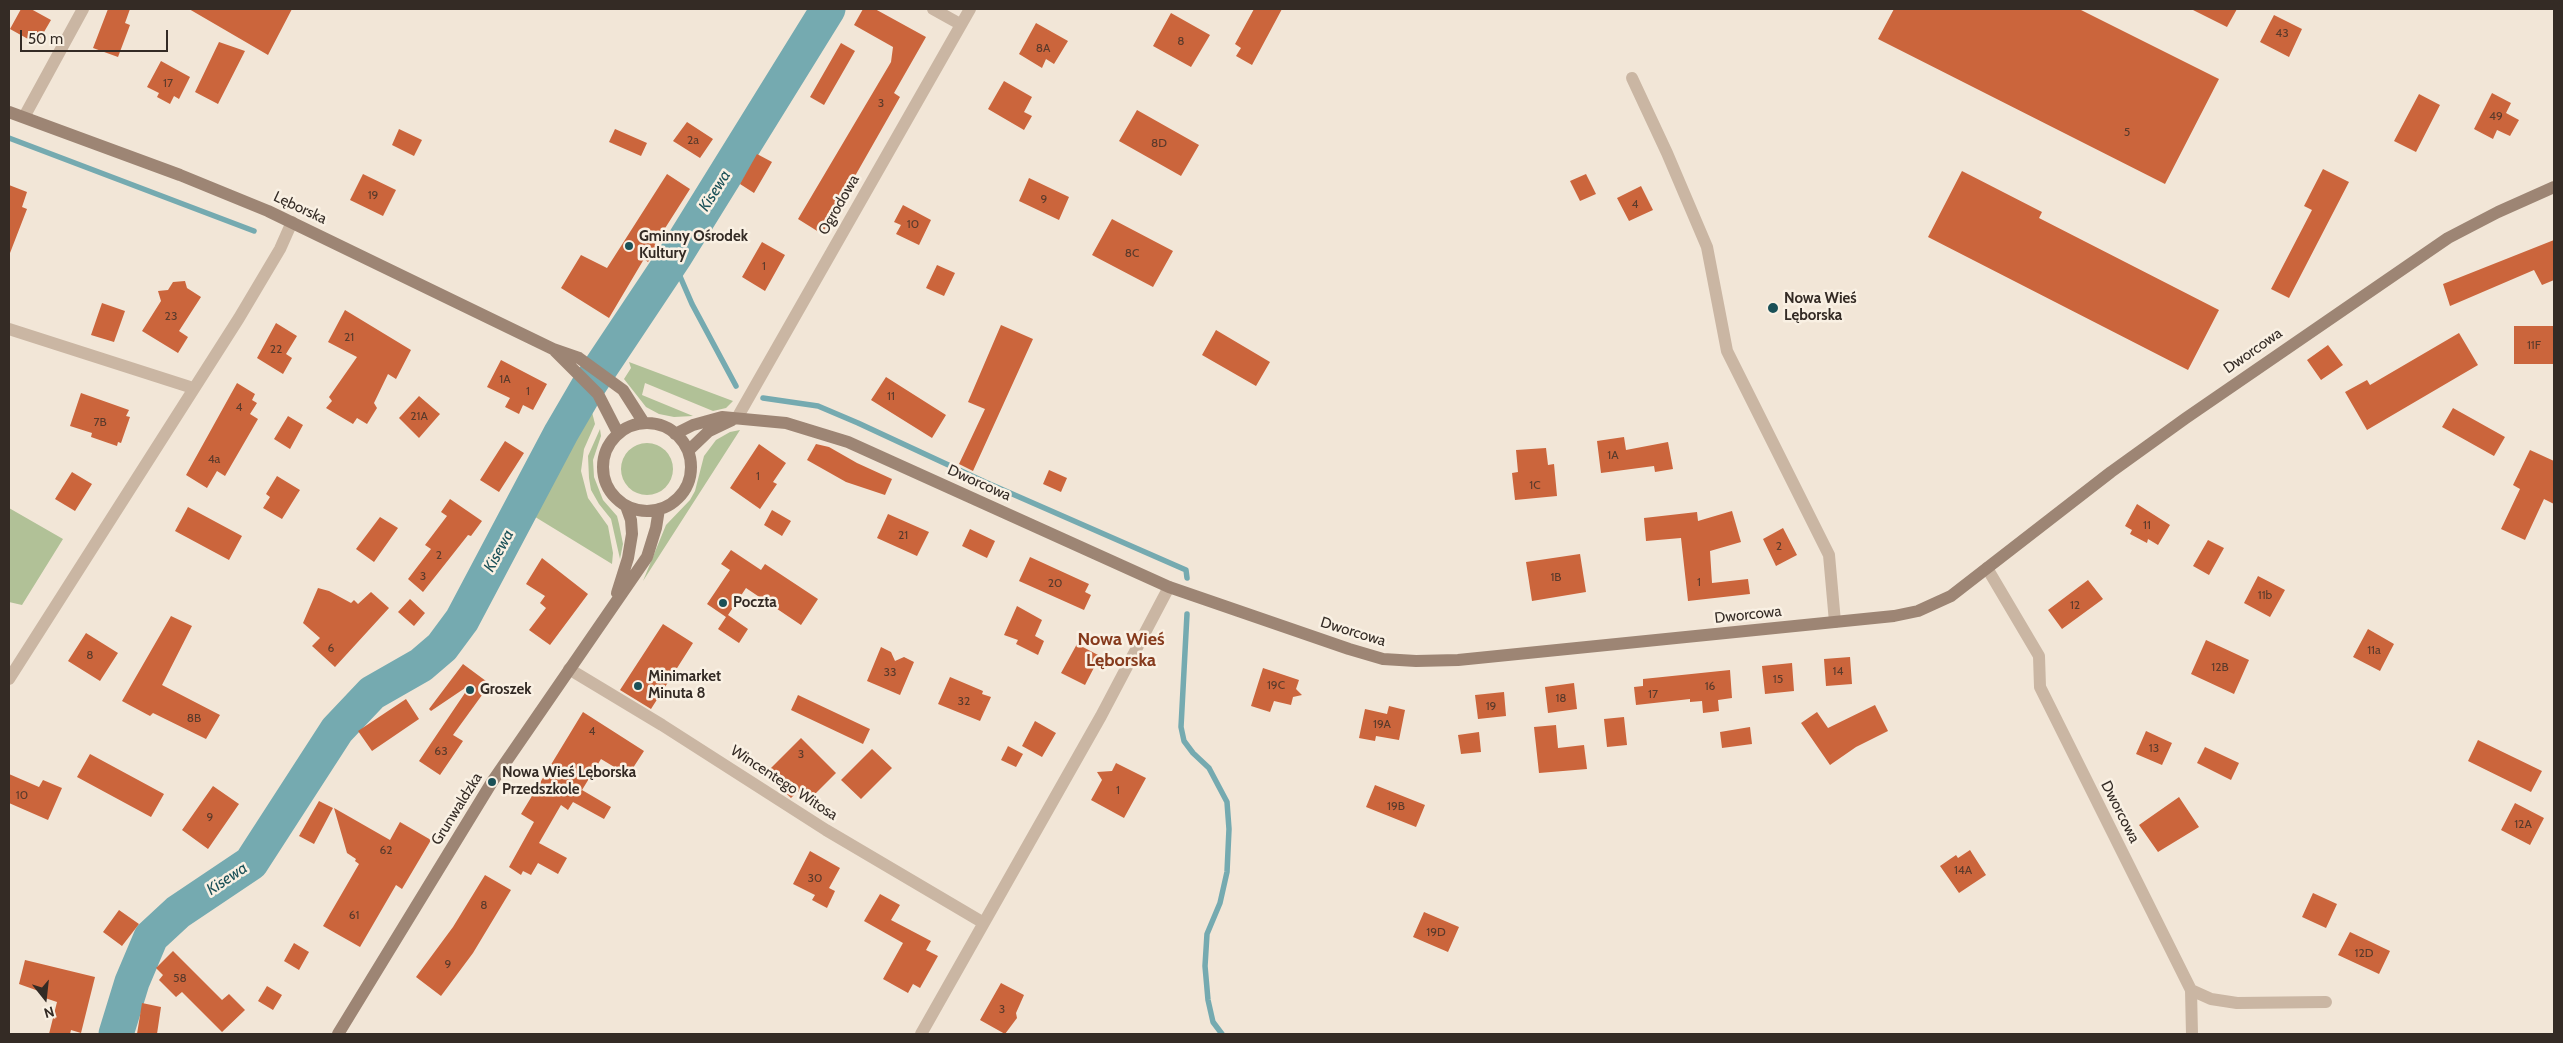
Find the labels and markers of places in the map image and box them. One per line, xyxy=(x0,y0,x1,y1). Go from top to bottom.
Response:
place label: Gminny Ośrodek Kultury xyxy=(639,228,748,263)
marker: Gminny Ośrodek Kultury xyxy=(623,240,635,252)
place label: Nowa Wieś Lęborska xyxy=(1784,290,1857,325)
marker: Nowa Wieś Lęborska xyxy=(1766,301,1780,315)
place label: Poczta xyxy=(733,594,777,612)
marker: Poczta xyxy=(717,597,729,609)
place label: Minimarket Minuta 8 xyxy=(648,668,721,703)
marker: Minimarket Minuta 8 xyxy=(632,680,644,692)
place label: Groszek xyxy=(480,681,532,699)
marker: Groszek xyxy=(464,684,476,696)
place label: Nowa Wieś Lęborska Przedszkole xyxy=(502,764,636,799)
marker: Nowa Wieś Lęborska Przedszkole xyxy=(486,776,498,788)

